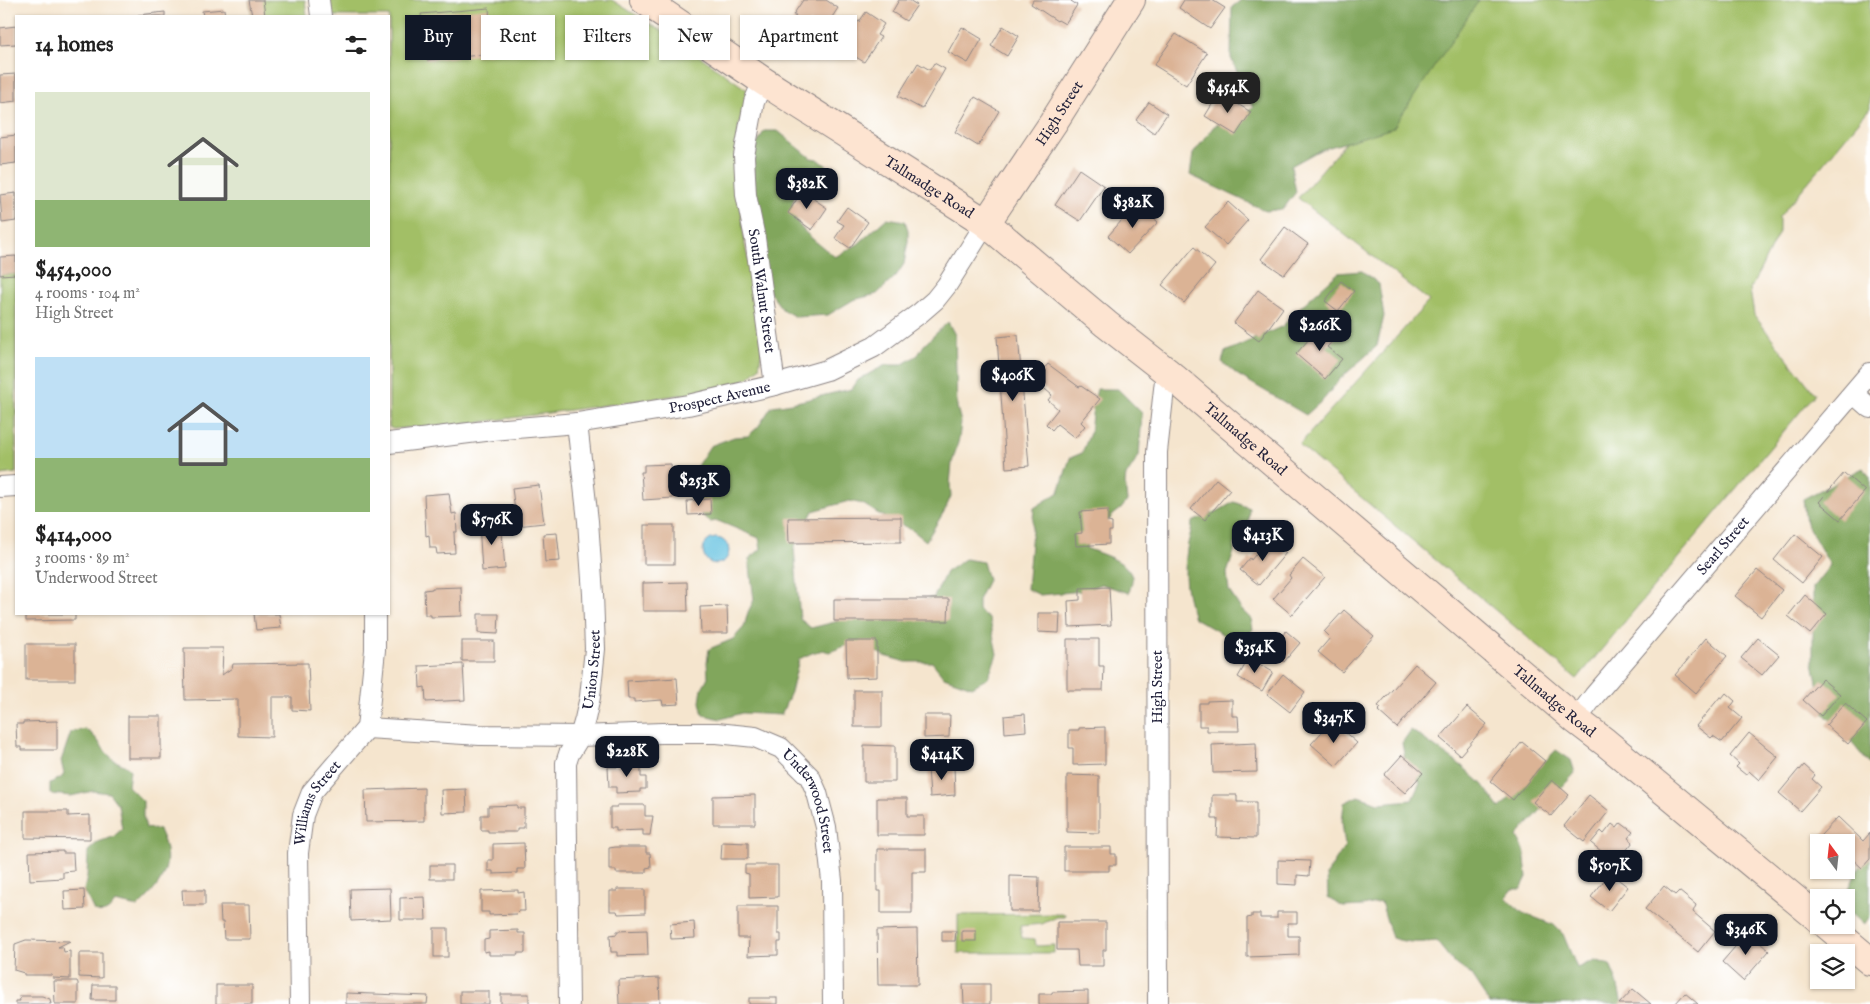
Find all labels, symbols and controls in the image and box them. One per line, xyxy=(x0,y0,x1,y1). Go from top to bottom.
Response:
chip: Buy xyxy=(405,15,471,60)
chip: Rent xyxy=(481,15,555,60)
chip: Filters xyxy=(565,15,649,60)
chip: New xyxy=(659,15,730,60)
chip: Apartment xyxy=(740,15,857,60)
icon: filters xyxy=(342,31,370,59)
text: 14 homes xyxy=(35,32,113,59)
pin: $454K xyxy=(1193,72,1263,114)
street label: High Street xyxy=(1032,77,1087,149)
text: $454K xyxy=(1207,78,1249,98)
icon: home xyxy=(158,124,248,214)
street label: Tallmadge Road xyxy=(880,152,978,223)
pin: $382K xyxy=(772,168,842,210)
text: $382K xyxy=(787,174,827,194)
pin: $382K xyxy=(1098,186,1168,229)
text: $382K xyxy=(1113,193,1153,213)
street label: South Walnut Street xyxy=(743,227,780,354)
text: $454,000 xyxy=(35,257,112,284)
text: 4 rooms · 104 m² xyxy=(35,284,140,304)
text: High Street xyxy=(35,304,113,324)
pin: $266K xyxy=(1285,310,1355,352)
text: $266K xyxy=(1299,316,1341,336)
pin: $406K xyxy=(978,360,1048,402)
text: $406K xyxy=(992,366,1034,386)
street label: Prospect Avenue xyxy=(668,377,772,418)
icon: home xyxy=(158,389,248,479)
street label: Tallmadge Road xyxy=(1200,399,1291,480)
pin: $253K xyxy=(664,464,734,507)
text: $253K xyxy=(679,471,719,491)
pin: $576K xyxy=(457,504,527,546)
text: $576K xyxy=(472,510,512,530)
street label: Searl Street xyxy=(1693,513,1753,579)
pin: $413K xyxy=(1228,520,1298,562)
text: $414,000 xyxy=(35,522,112,549)
text: $413K xyxy=(1243,526,1283,546)
text: 3 rooms · 89 m² xyxy=(35,549,130,569)
text: Underwood Street xyxy=(35,569,158,589)
street label: Union Street xyxy=(578,629,605,712)
pin: $354K xyxy=(1220,632,1290,674)
text: $354K xyxy=(1235,638,1275,658)
street label: High Street xyxy=(1148,650,1167,724)
street label: Tallmadge Road xyxy=(1508,661,1600,742)
pin: $347K xyxy=(1299,702,1369,744)
text: $347K xyxy=(1313,708,1355,728)
pin: $228K xyxy=(592,736,662,778)
pin: $414K xyxy=(907,738,977,781)
text: $228K xyxy=(606,742,648,762)
street label: Underwood Street xyxy=(777,745,838,854)
text: $414K xyxy=(921,745,963,765)
street label: Williams Street xyxy=(290,756,345,847)
north arrow xyxy=(1810,834,1855,879)
map controls xyxy=(1810,834,1855,989)
pin: $507K xyxy=(1575,850,1645,892)
text: $507K xyxy=(1589,856,1631,876)
button: locate xyxy=(1810,889,1855,934)
pin: $346K xyxy=(1711,914,1781,956)
text: $346K xyxy=(1726,920,1767,940)
button: layers xyxy=(1810,944,1855,989)

